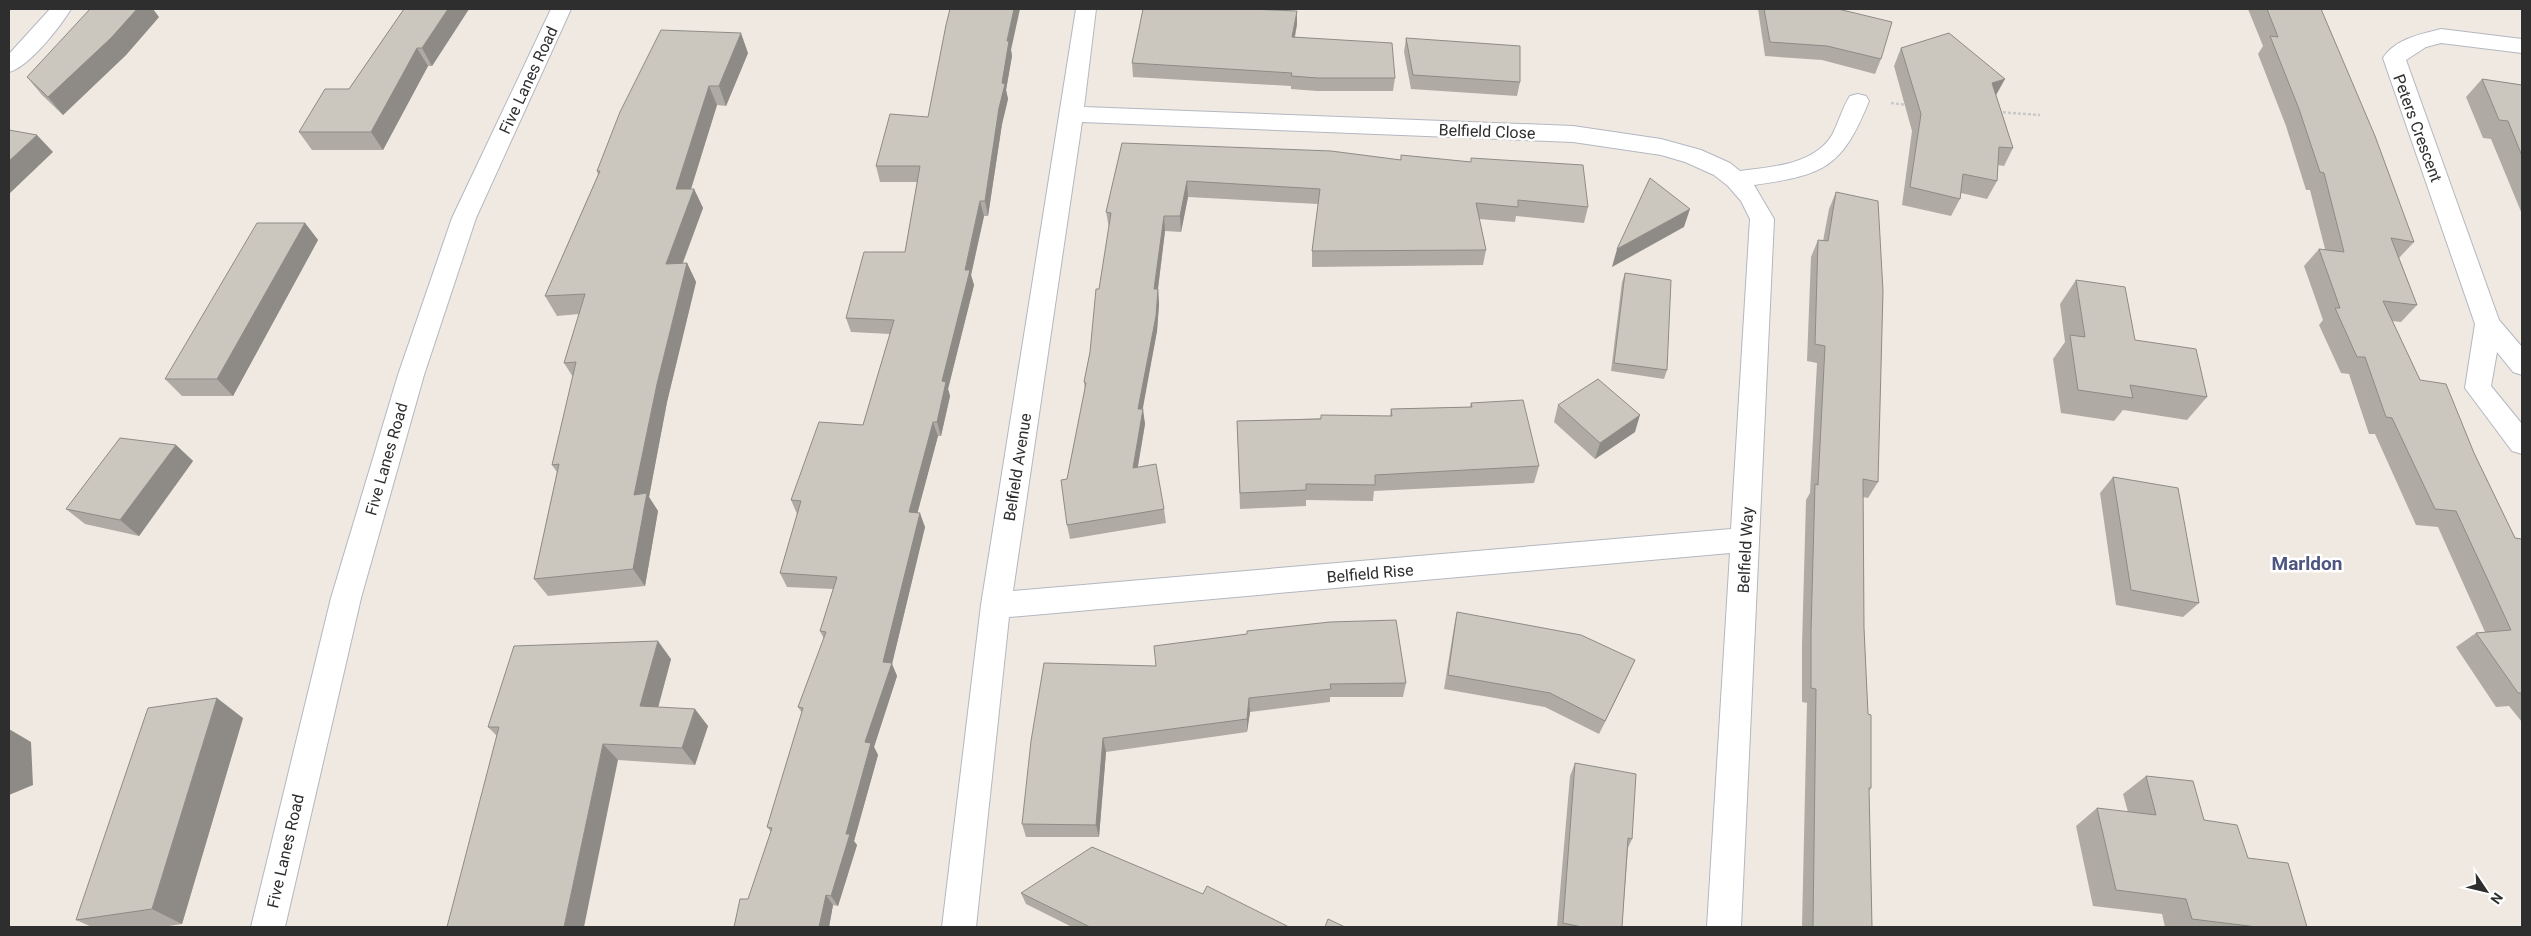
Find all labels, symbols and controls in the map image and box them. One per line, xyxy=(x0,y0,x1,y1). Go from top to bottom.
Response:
street label: Five Lanes Road xyxy=(495,23,562,137)
street label: Peters Crescent xyxy=(2389,72,2446,185)
street label: Belfield Close xyxy=(1438,120,1536,143)
street label: Five Lanes Road xyxy=(361,401,412,518)
street label: Belfield Avenue xyxy=(1000,412,1035,522)
street label: Belfield Way xyxy=(1734,506,1757,594)
district label: Marldon xyxy=(2272,552,2342,575)
street label: Belfield Rise xyxy=(1326,560,1414,587)
street label: Five Lanes Road xyxy=(263,792,308,910)
north arrow xyxy=(2461,866,2511,916)
text: N xyxy=(2487,890,2506,907)

